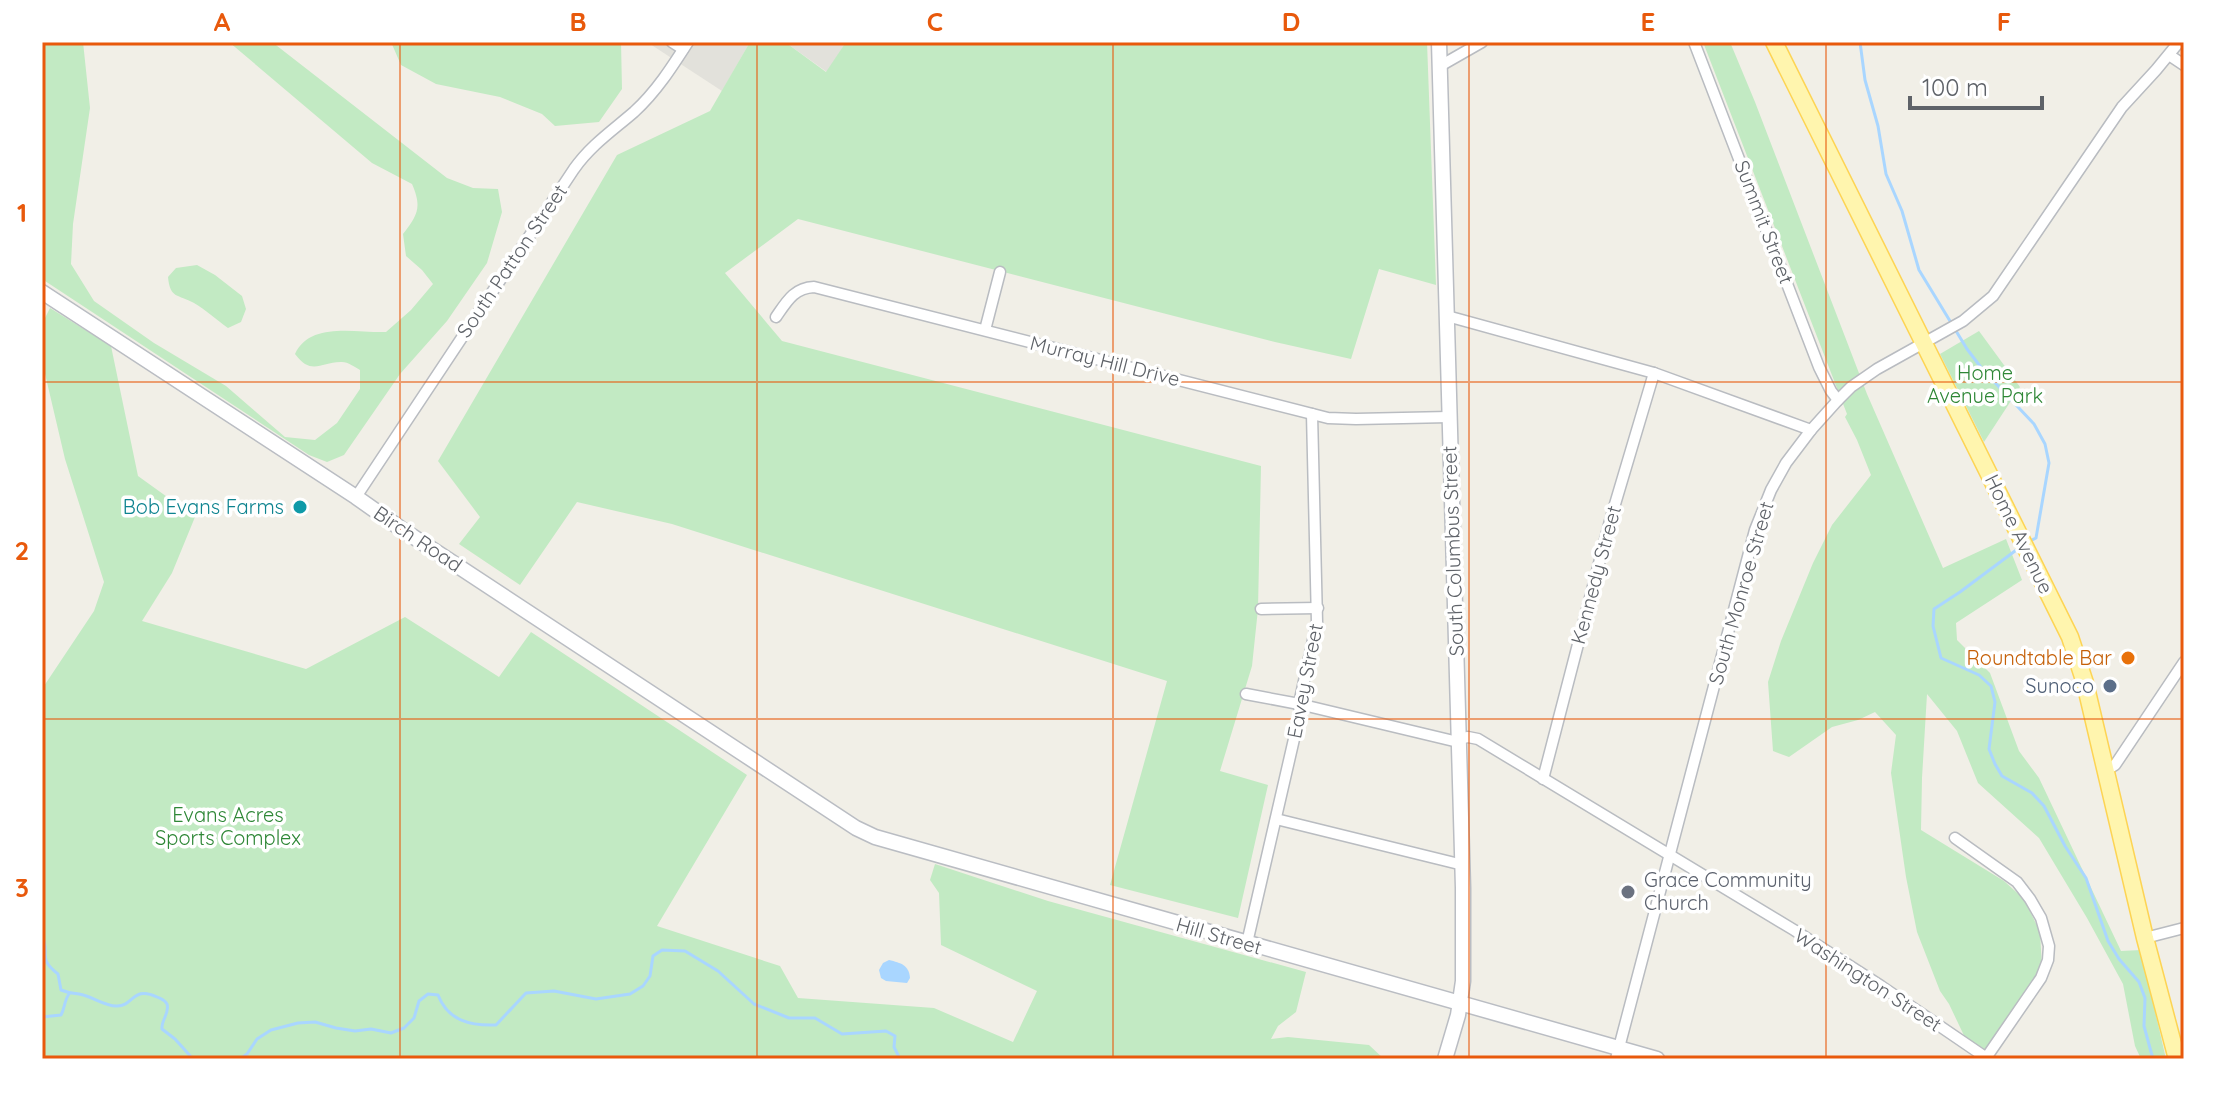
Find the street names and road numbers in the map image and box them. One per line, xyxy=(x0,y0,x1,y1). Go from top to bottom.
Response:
street label: Summit Street xyxy=(1729,157,1800,287)
street label: South Patton Street xyxy=(451,179,572,342)
street label: Murray Hill Drive xyxy=(1028,330,1183,391)
street label: South Columbus Street xyxy=(1436,445,1469,657)
street label: Home Avenue xyxy=(1980,470,2059,598)
street label: South Monroe Street xyxy=(1702,498,1779,687)
street label: Birch Road xyxy=(369,500,467,577)
street label: Kennedy Street xyxy=(1565,503,1626,647)
street label: Eavey Street xyxy=(1281,621,1328,740)
street label: Hill Street xyxy=(1173,911,1265,960)
street label: Washington Street xyxy=(1790,923,1947,1037)

